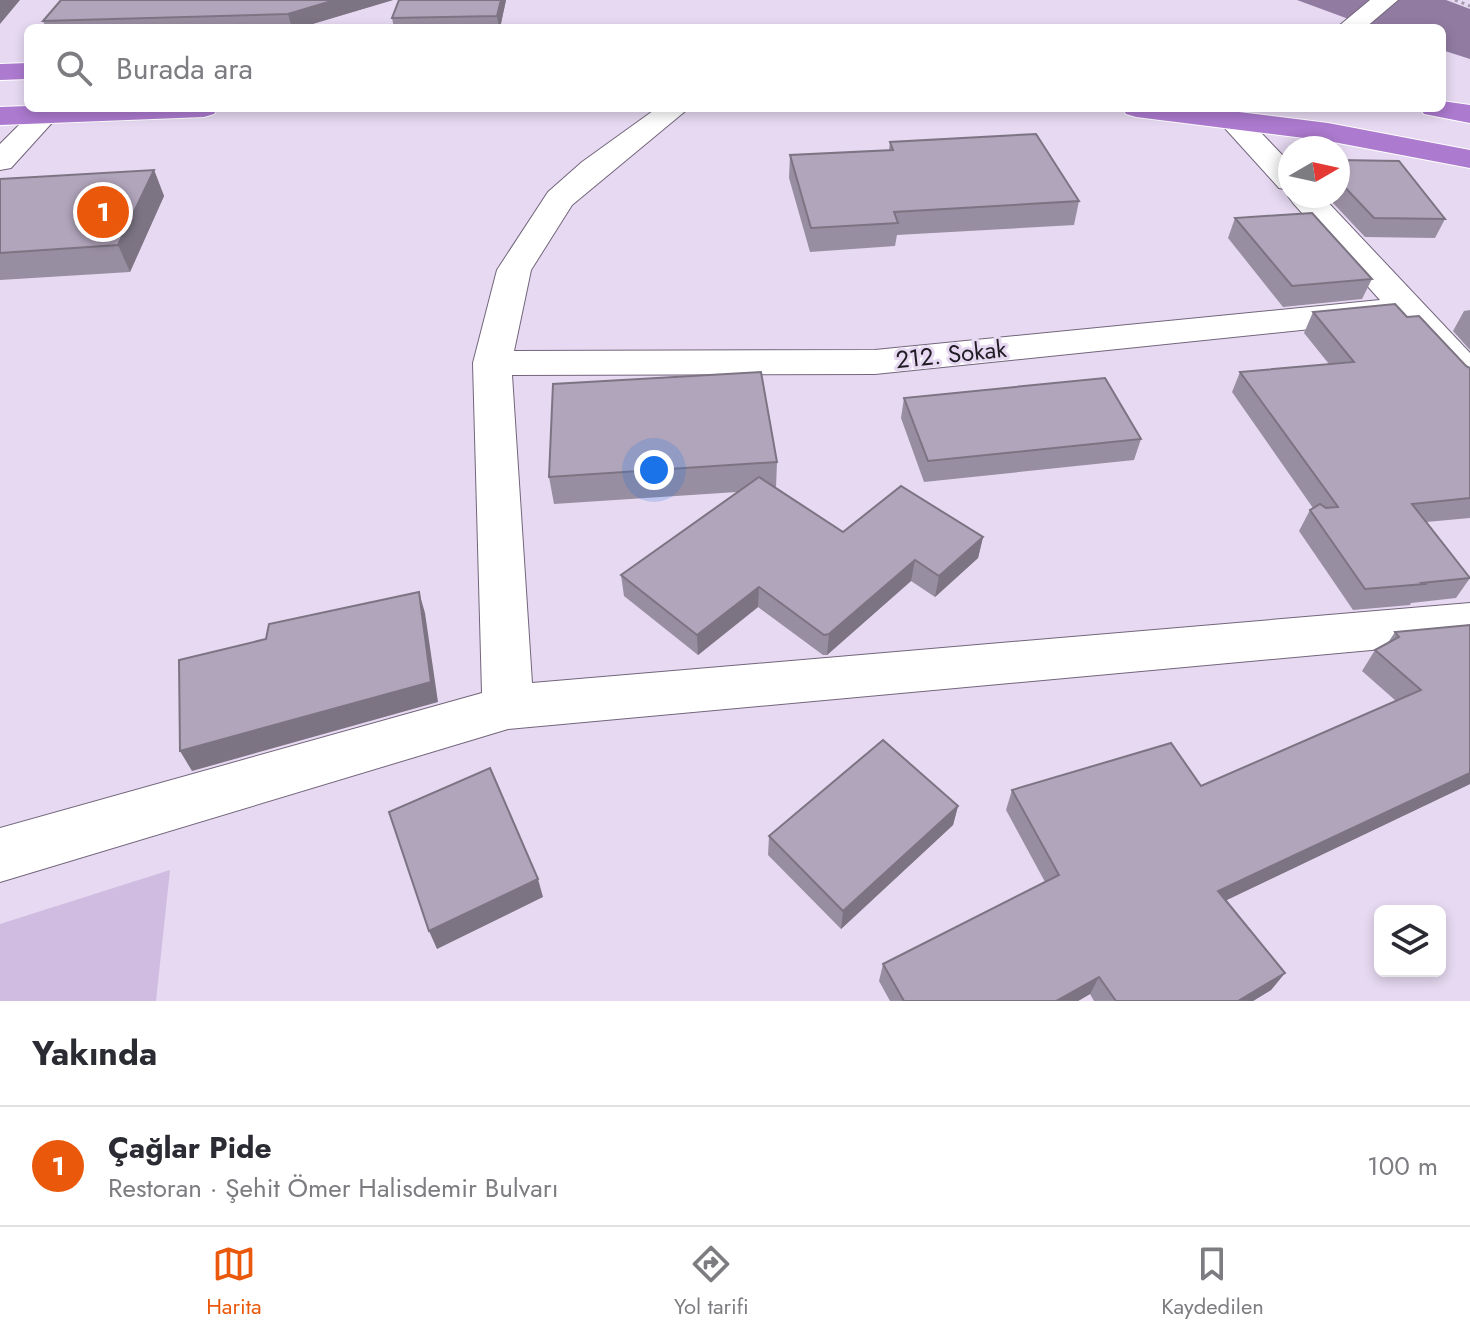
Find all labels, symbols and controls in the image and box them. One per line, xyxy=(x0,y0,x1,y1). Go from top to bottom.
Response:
search box xyxy=(24,24,1446,112)
icon: search xyxy=(52,46,96,90)
text: Burada ara xyxy=(116,47,253,90)
north arrow xyxy=(1278,136,1350,208)
pin: 1 xyxy=(77,182,129,242)
street label: 212. Sokak xyxy=(894,331,1009,377)
your location xyxy=(634,450,674,490)
map controls xyxy=(1374,905,1446,977)
button: layers xyxy=(1374,905,1446,977)
text: Yakında xyxy=(32,1029,157,1078)
text: Çağlar Pide xyxy=(108,1126,272,1169)
text: 1 xyxy=(51,1147,65,1185)
text: 100 m xyxy=(1367,1147,1438,1185)
text: Restoran · Şehit Ömer Halisdemir Bulvarı xyxy=(108,1169,558,1207)
tab: Harita xyxy=(206,1242,262,1322)
tab: Yol tarifi xyxy=(674,1242,749,1322)
tab: Kaydedilen xyxy=(1161,1242,1264,1322)

